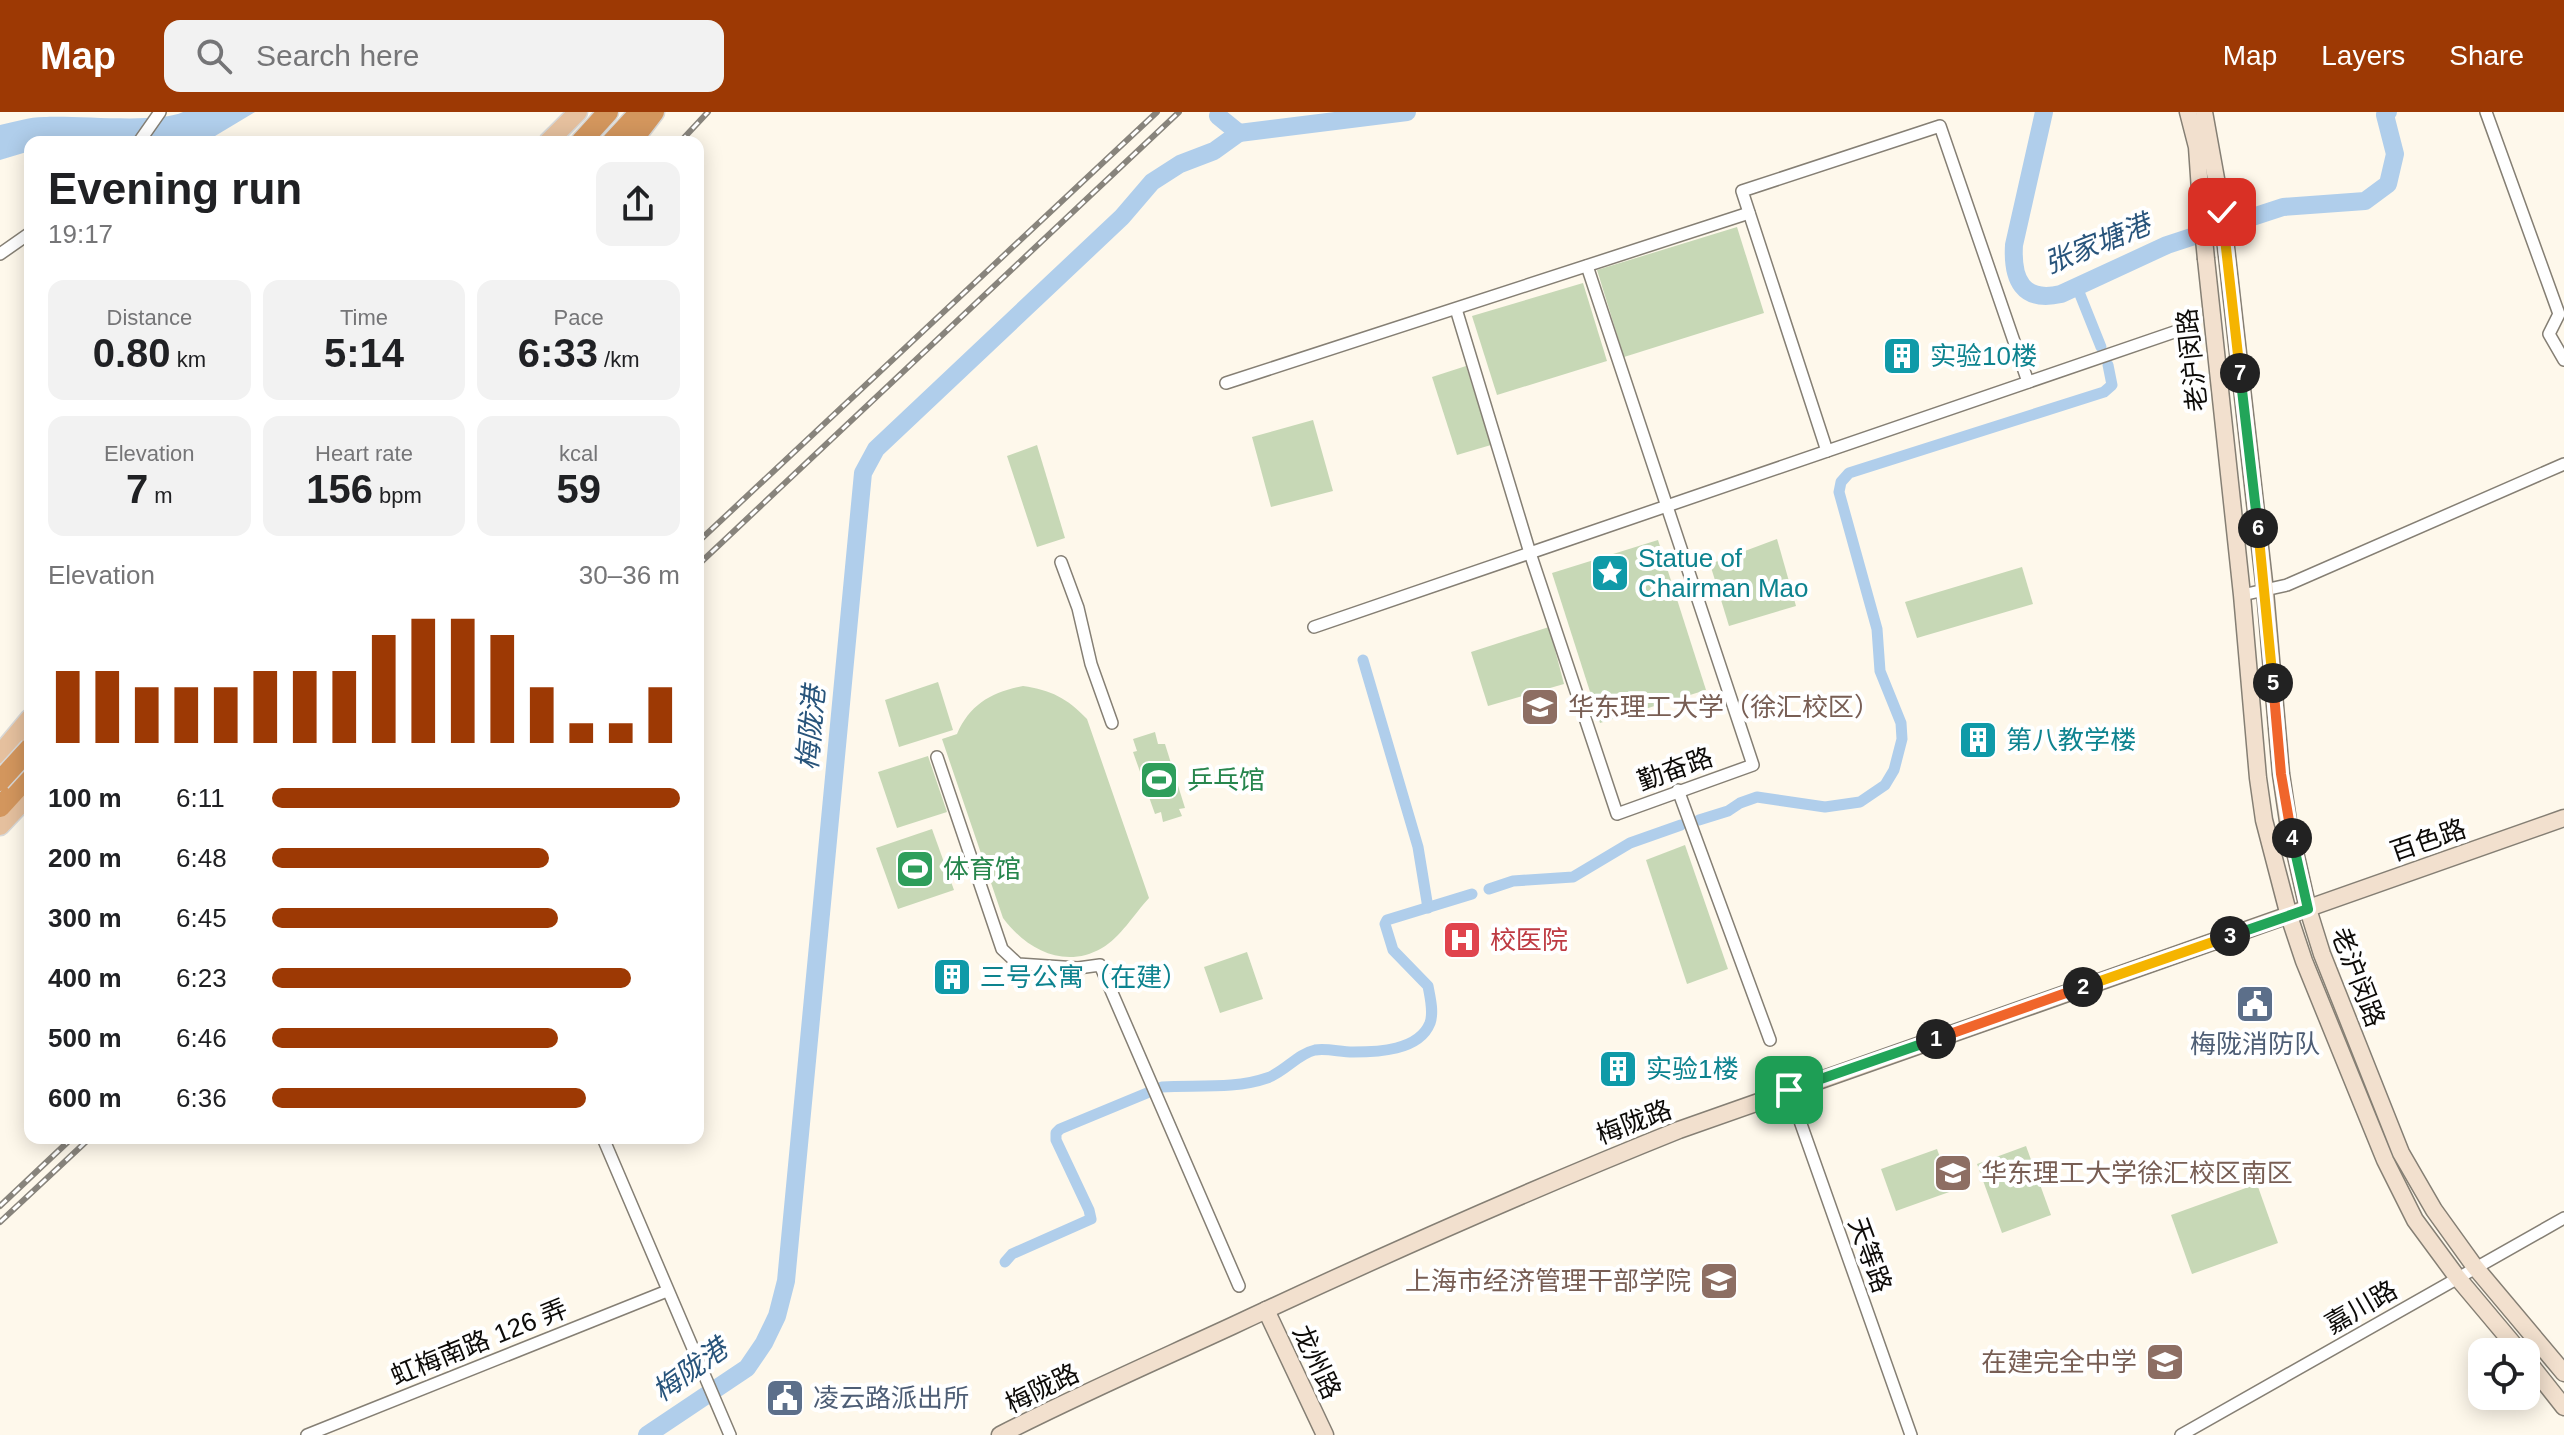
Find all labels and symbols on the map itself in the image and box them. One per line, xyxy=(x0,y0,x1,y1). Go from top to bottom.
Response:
pin xyxy=(2188,178,2256,246)
water label: 张家塘港 xyxy=(2039,207,2158,279)
street label: 老沪闵路 xyxy=(2172,307,2212,413)
building icon: 实验10楼 xyxy=(1881,335,1923,377)
place label: 实验10楼 xyxy=(1930,341,2037,371)
pin: 7 xyxy=(2220,353,2260,393)
pin: 6 xyxy=(2238,508,2278,548)
place label: Statue of Chairman Mao xyxy=(1638,543,1809,603)
place icon: Statue of Chairman Mao xyxy=(1589,552,1631,594)
pin: 5 xyxy=(2253,663,2293,703)
water label: 梅陇港 xyxy=(792,681,830,771)
school or university icon: 华东理工大学（徐汇校区） xyxy=(1519,686,1561,728)
place label: 华东理工大学（徐汇校区） xyxy=(1568,692,1880,722)
building icon: 第八教学楼 xyxy=(1957,719,1999,761)
place label: 第八教学楼 xyxy=(2006,725,2136,755)
street label: 勤奋路 xyxy=(1633,742,1717,796)
sports icon: 乒乓馆 xyxy=(1138,759,1180,801)
place label: 乒乓馆 xyxy=(1187,765,1265,795)
street label: 百色路 xyxy=(2386,813,2470,867)
pin: 4 xyxy=(2272,818,2312,858)
sports icon: 体育馆 xyxy=(894,848,936,890)
place label: 体育馆 xyxy=(943,854,1021,884)
pin: 3 xyxy=(2210,916,2250,956)
hospital icon: 校医院 xyxy=(1441,919,1483,961)
street label: 老沪闵路 xyxy=(2325,923,2391,1031)
place label: 校医院 xyxy=(1490,925,1568,955)
building icon: 三号公寓（在建） xyxy=(931,956,973,998)
place label: 三号公寓（在建） xyxy=(980,962,1188,992)
pin: 2 xyxy=(2063,967,2103,1007)
public building icon: 梅陇消防队 xyxy=(2234,983,2276,1025)
pin: 1 xyxy=(1916,1019,1956,1059)
place label: 梅陇消防队 xyxy=(2190,1029,2320,1059)
building icon: 实验1楼 xyxy=(1597,1048,1639,1090)
place label: 实验1楼 xyxy=(1646,1054,1738,1084)
pin xyxy=(1755,1056,1823,1124)
street label: 梅陇路 xyxy=(1592,1094,1676,1150)
school or university icon: 华东理工大学徐汇校区南区 xyxy=(1932,1152,1974,1194)
place label: 华东理工大学徐汇校区南区 xyxy=(1981,1158,2293,1188)
street label: 天等路 xyxy=(1843,1213,1897,1297)
school or university icon: 上海市经济管理干部学院 xyxy=(1698,1260,1740,1302)
place label: 上海市经济管理干部学院 xyxy=(1405,1266,1691,1296)
street label: 嘉川路 xyxy=(2320,1275,2402,1339)
street label: 虹梅南路 126 弄 xyxy=(386,1293,572,1391)
street label: 龙州路 xyxy=(1287,1320,1347,1404)
water label: 梅陇港 xyxy=(647,1330,736,1407)
school or university icon: 在建完全中学 xyxy=(2144,1341,2186,1383)
place label: 在建完全中学 xyxy=(1981,1347,2137,1377)
street label: 梅陇路 xyxy=(1000,1357,1084,1419)
public building icon: 凌云路派出所 xyxy=(764,1377,806,1419)
place label: 凌云路派出所 xyxy=(813,1383,969,1413)

